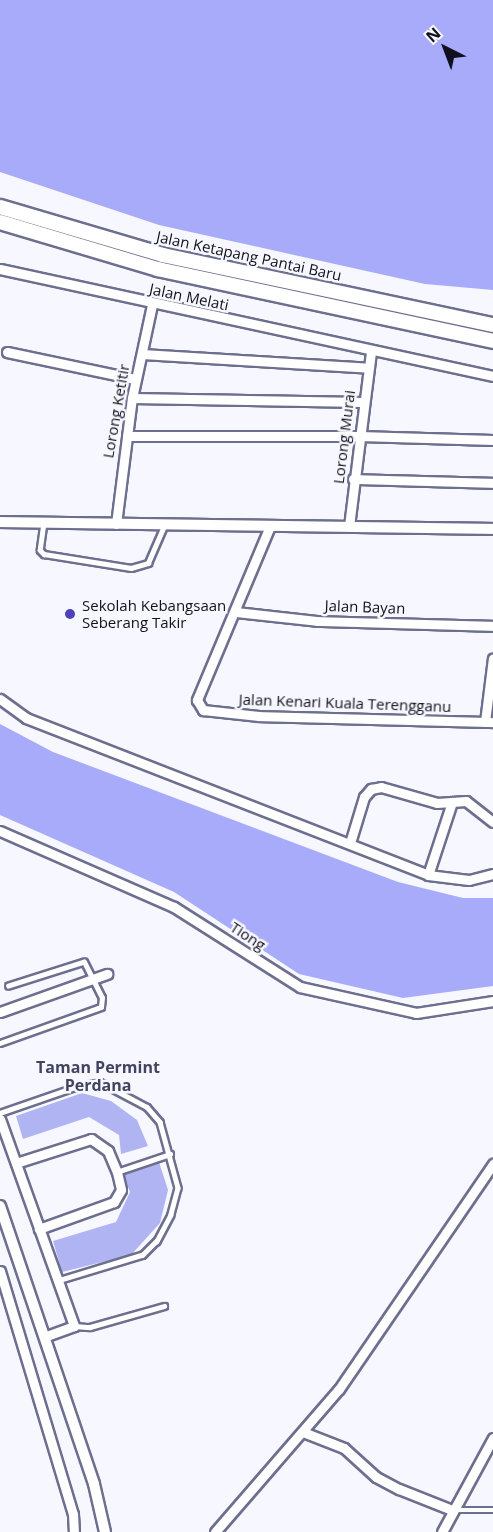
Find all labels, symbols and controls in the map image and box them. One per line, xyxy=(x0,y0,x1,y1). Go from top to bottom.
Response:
north arrow xyxy=(415,18,475,78)
text: N xyxy=(421,22,445,47)
street label: Jalan Ketapang Pantai Baru xyxy=(155,228,343,284)
street label: Jalan Melati xyxy=(148,280,230,314)
street label: Lorong Ketitir xyxy=(99,363,133,459)
street label: Lorong Murai xyxy=(329,389,359,485)
place label: Sekolah Kebangsaan Seberang Takir xyxy=(82,596,226,631)
street label: Jalan Bayan xyxy=(324,597,406,617)
marker: Sekolah Kebangsaan Seberang Takir xyxy=(63,607,77,621)
street label: Jalan Kenari Kuala Terengganu xyxy=(238,690,452,716)
street label: Tiong xyxy=(227,918,269,954)
district label: Taman Permint Perdana xyxy=(36,1057,160,1095)

